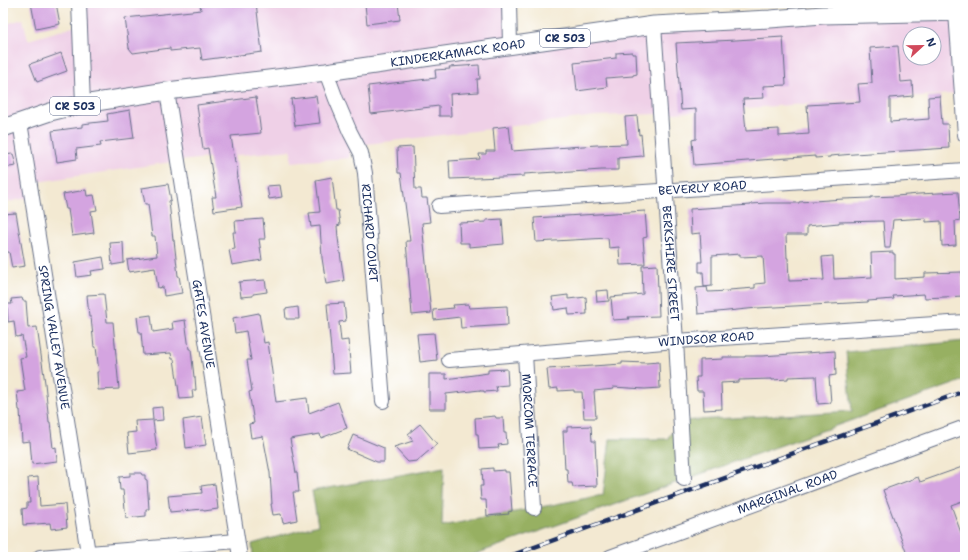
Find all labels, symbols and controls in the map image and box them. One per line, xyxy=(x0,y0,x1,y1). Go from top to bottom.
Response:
north arrow xyxy=(902,26,942,66)
road number: CR 503 xyxy=(540,29,590,47)
street label: KINDERKAMACK ROAD xyxy=(389,36,527,71)
text: N xyxy=(922,36,940,50)
road number: CR 503 xyxy=(50,97,100,115)
street label: BEVERLY ROAD xyxy=(658,177,747,199)
street label: RICHARD COURT xyxy=(358,183,382,284)
street label: BERKSHIRE STREET xyxy=(659,205,683,323)
street label: SPRING VALLEY AVENUE xyxy=(35,264,73,411)
street label: GATES AVENUE xyxy=(189,278,218,370)
street label: WINDSOR ROAD xyxy=(658,328,755,350)
street label: MORCOM TERRACE xyxy=(518,373,541,488)
street label: MARGINAL ROAD xyxy=(735,466,840,518)

